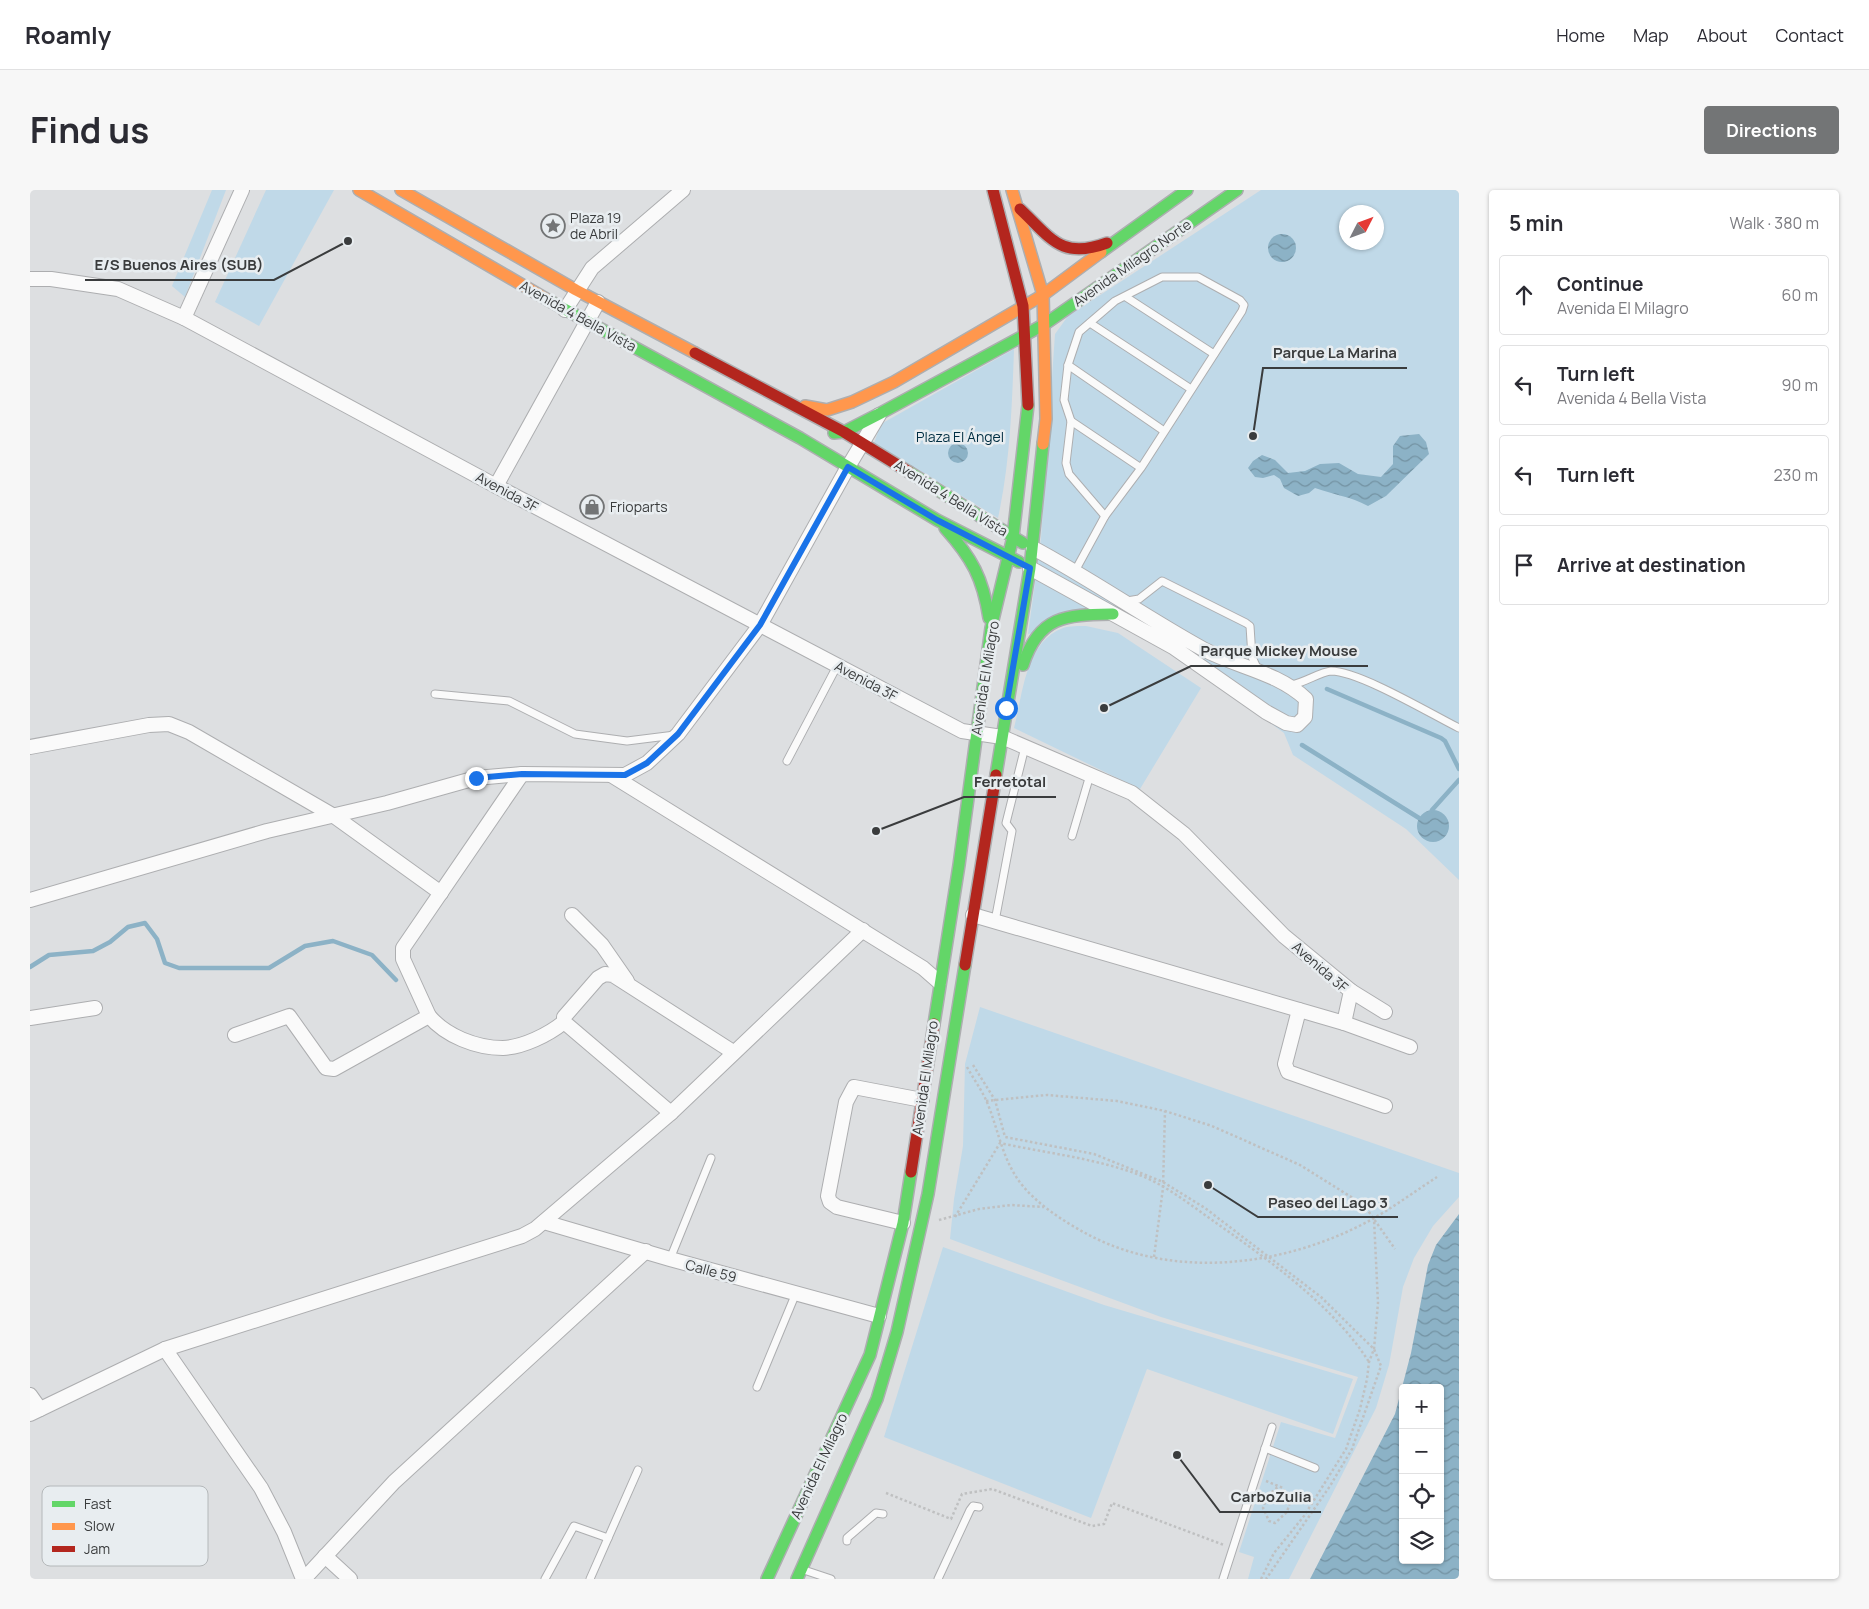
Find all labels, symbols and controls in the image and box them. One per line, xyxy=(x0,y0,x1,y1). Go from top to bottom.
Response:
text: Roamly xyxy=(25,18,111,51)
text: Home xyxy=(1556,23,1605,47)
text: Map xyxy=(1633,23,1669,47)
text: About xyxy=(1697,23,1747,47)
text: Contact xyxy=(1775,23,1844,47)
text: Find us xyxy=(30,106,149,154)
button: Directions xyxy=(1704,106,1839,154)
north arrow xyxy=(1339,205,1384,250)
place label: Plaza 19 de Abril xyxy=(570,208,621,243)
text: 5 min xyxy=(1509,209,1563,237)
text: Walk · 380 m xyxy=(1730,212,1819,234)
place icon: Plaza 19 de Abril xyxy=(540,213,566,239)
street label: Avenida Milagro Norte xyxy=(1069,215,1195,311)
callout: E/S Buenos Aires (SUB) xyxy=(85,250,274,280)
text: E/S Buenos Aires (SUB) xyxy=(94,254,264,275)
text: Continue xyxy=(1557,271,1643,297)
street label: Avenida 4 Bella Vista xyxy=(516,276,640,356)
icon: ahead xyxy=(1510,281,1538,309)
text: 60 m xyxy=(1782,284,1818,306)
text: Avenida El Milagro xyxy=(1557,297,1689,319)
callout: Parque La Marina xyxy=(1263,338,1407,368)
text: Parque La Marina xyxy=(1273,342,1397,363)
text: Turn left xyxy=(1557,361,1635,387)
icon: left xyxy=(1510,371,1538,399)
text: 90 m xyxy=(1782,374,1818,396)
text: Avenida 4 Bella Vista xyxy=(1557,387,1706,409)
park label: Plaza El Ángel xyxy=(916,427,1004,446)
street label: Avenida 4 Bella Vista xyxy=(891,455,1012,540)
icon: left xyxy=(1510,461,1538,489)
text: Turn left xyxy=(1557,462,1635,488)
text: 230 m xyxy=(1774,464,1818,486)
street label: Avenida 3F xyxy=(473,467,542,516)
shop icon: Frioparts xyxy=(579,494,605,520)
place label: Frioparts xyxy=(610,497,668,516)
icon: arrive xyxy=(1510,551,1538,579)
text: Arrive at destination xyxy=(1557,552,1746,578)
street label: Avenida El Milagro xyxy=(966,620,1003,736)
callout: Parque Mickey Mouse xyxy=(1191,636,1368,666)
text: Parque Mickey Mouse xyxy=(1200,640,1358,661)
street label: Avenida 3F xyxy=(832,656,901,705)
route start xyxy=(995,697,1018,720)
route end xyxy=(465,767,488,790)
callout: Ferretotal xyxy=(964,767,1056,797)
text: Ferretotal xyxy=(974,771,1046,792)
street label: Avenida 3F xyxy=(1288,937,1352,996)
street label: Avenida El Milagro xyxy=(907,1020,942,1136)
callout: Paseo del Lago 3 xyxy=(1258,1187,1398,1217)
text: Paseo del Lago 3 xyxy=(1268,1192,1388,1213)
street label: Calle 59 xyxy=(684,1255,739,1286)
map controls xyxy=(1399,1384,1444,1564)
button: + xyxy=(1399,1384,1444,1429)
street label: Avenida El Milagro xyxy=(786,1410,851,1522)
button: − xyxy=(1399,1429,1444,1474)
button: locate xyxy=(1399,1474,1444,1519)
callout: CarboZulia xyxy=(1220,1482,1321,1512)
legend xyxy=(42,1486,208,1566)
text: CarboZulia xyxy=(1231,1486,1311,1507)
text: Fast xyxy=(84,1494,112,1513)
text: Slow xyxy=(84,1516,115,1535)
button: layers xyxy=(1399,1519,1444,1564)
text: Jam xyxy=(84,1539,110,1558)

